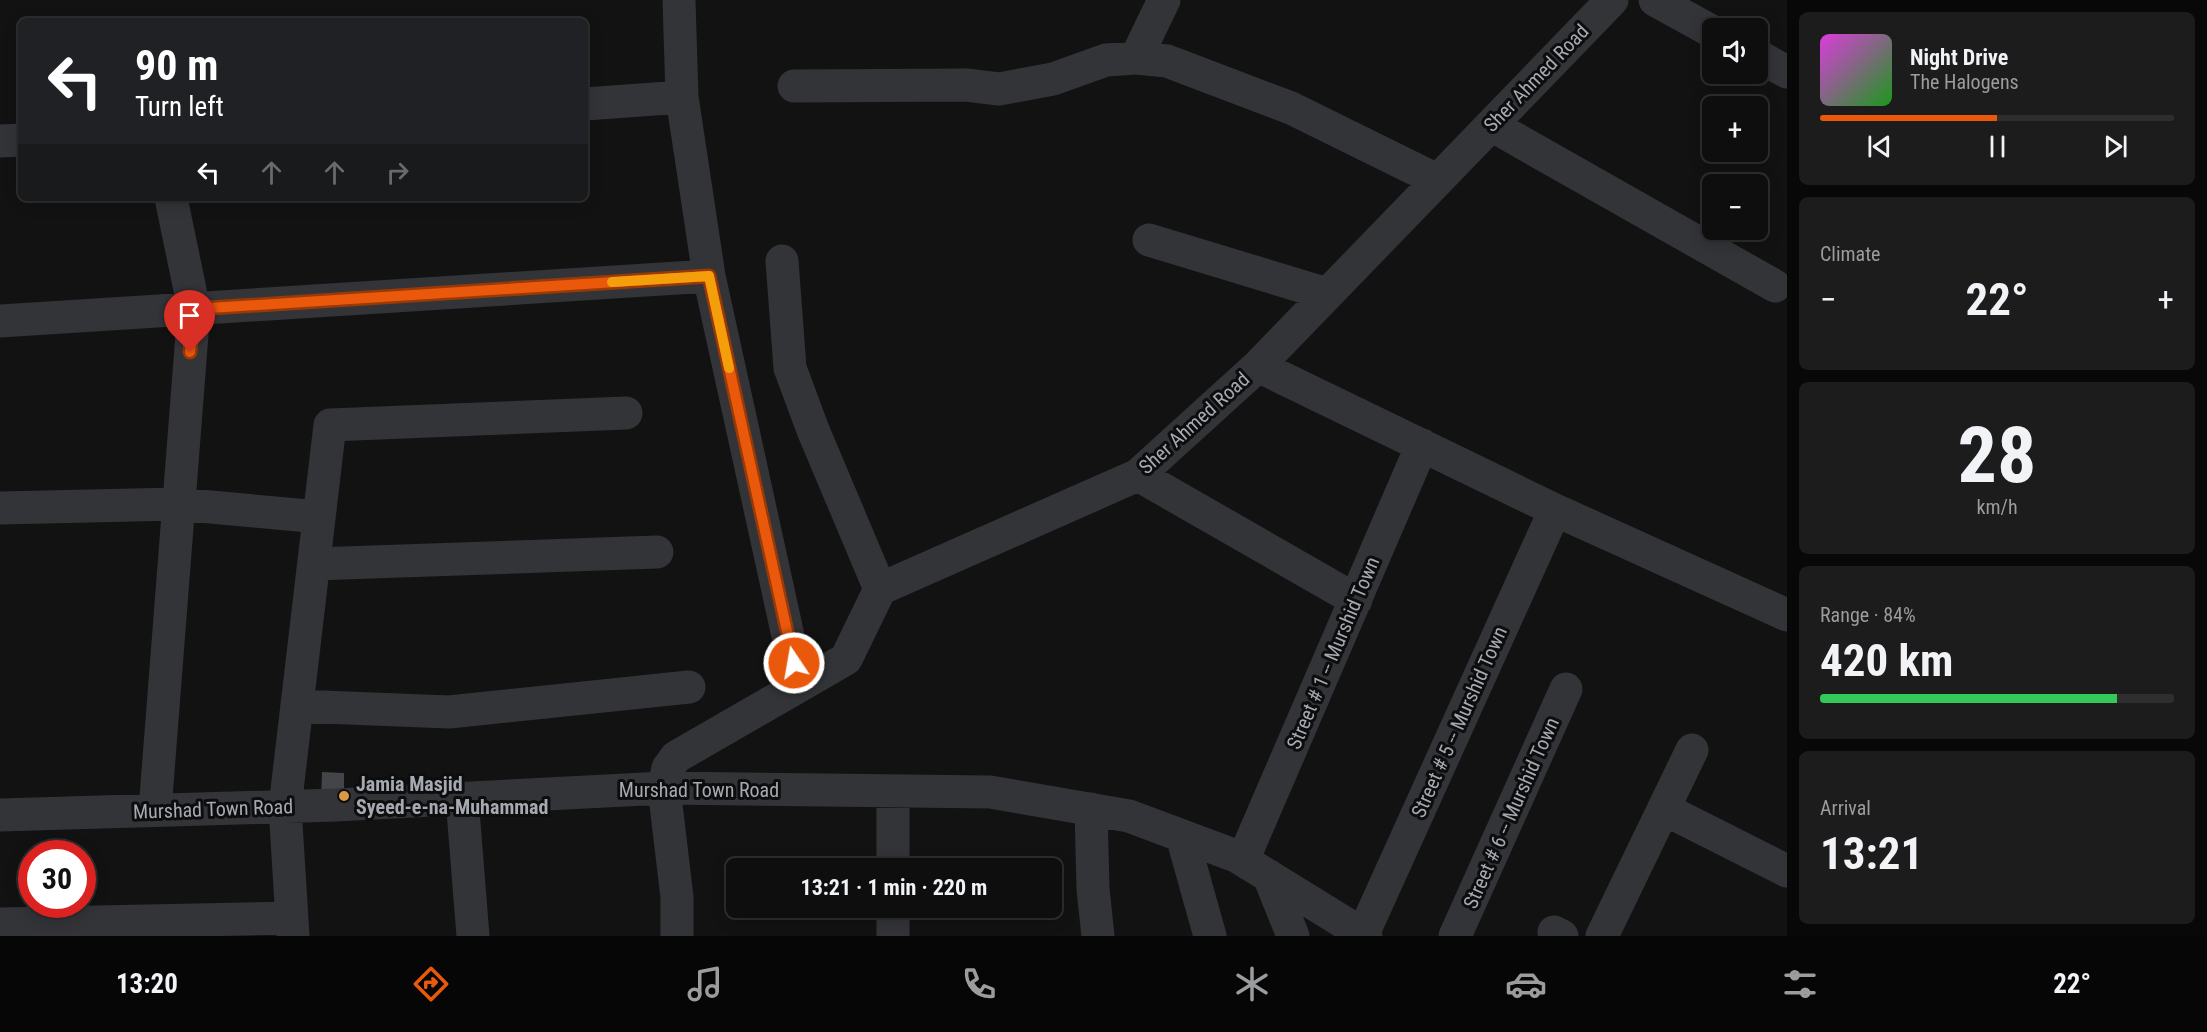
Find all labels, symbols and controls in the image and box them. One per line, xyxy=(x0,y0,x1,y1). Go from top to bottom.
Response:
map controls xyxy=(1702,18,1768,240)
button: sound xyxy=(1702,18,1768,84)
street label: Sher Ahmed Road xyxy=(1479,19,1593,137)
text: 90 m xyxy=(135,41,218,90)
icon: left xyxy=(36,42,114,120)
text: Night Drive xyxy=(1910,45,2008,70)
text: The Halogens xyxy=(1910,70,2019,94)
text: Turn left xyxy=(135,91,224,123)
button: + xyxy=(1702,96,1768,162)
icon: previous xyxy=(1863,130,1896,163)
icon: pause xyxy=(1981,130,2014,163)
icon: next xyxy=(2099,130,2132,163)
icon: left xyxy=(192,156,225,189)
icon: ahead xyxy=(255,156,288,189)
icon: ahead xyxy=(318,156,351,189)
icon: right xyxy=(381,156,414,189)
button: − xyxy=(1702,174,1768,240)
text: Climate xyxy=(1820,242,1880,266)
text: 22° xyxy=(1966,273,2029,326)
text: − xyxy=(1820,280,1837,319)
text: + xyxy=(2158,280,2174,319)
pin xyxy=(164,290,215,352)
icon: arrive xyxy=(173,299,206,332)
street label: Sher Ahmed Road xyxy=(1134,367,1254,479)
text: 28 xyxy=(1958,410,2036,501)
text: km/h xyxy=(1976,495,2018,519)
street label: Street # 1 -- Murshid Town xyxy=(1282,553,1384,753)
text: Range · 84% xyxy=(1820,603,1916,627)
street label: Street # 5 -- Murshid Town xyxy=(1406,623,1512,821)
position arrow xyxy=(762,631,826,695)
text: 420 km xyxy=(1820,634,1953,687)
street label: Street # 6 -- Murshid Town xyxy=(1458,714,1564,912)
place label: Jamia Masjid Syeed-e-na-Muhammad xyxy=(356,772,548,819)
street label: Murshad Town Road xyxy=(619,778,779,802)
marker: Jamia Masjid Syeed-e-na-Muhammad xyxy=(337,789,351,803)
street label: Murshad Town Road xyxy=(132,794,294,824)
text: Arrival xyxy=(1820,796,1871,820)
text: 13:21 xyxy=(1820,827,1923,880)
speed limit sign: 30 xyxy=(18,840,96,918)
text: 13:21 · 1 min · 220 m xyxy=(801,875,987,900)
icon: directions xyxy=(410,963,452,1005)
icon: music xyxy=(684,963,726,1005)
icon: phone xyxy=(958,963,1000,1005)
icon: climate xyxy=(1231,963,1273,1005)
icon: car xyxy=(1505,963,1547,1005)
icon: filters xyxy=(1779,963,1821,1005)
text: 13:20 xyxy=(116,968,178,1000)
text: 22° xyxy=(2053,968,2091,1000)

